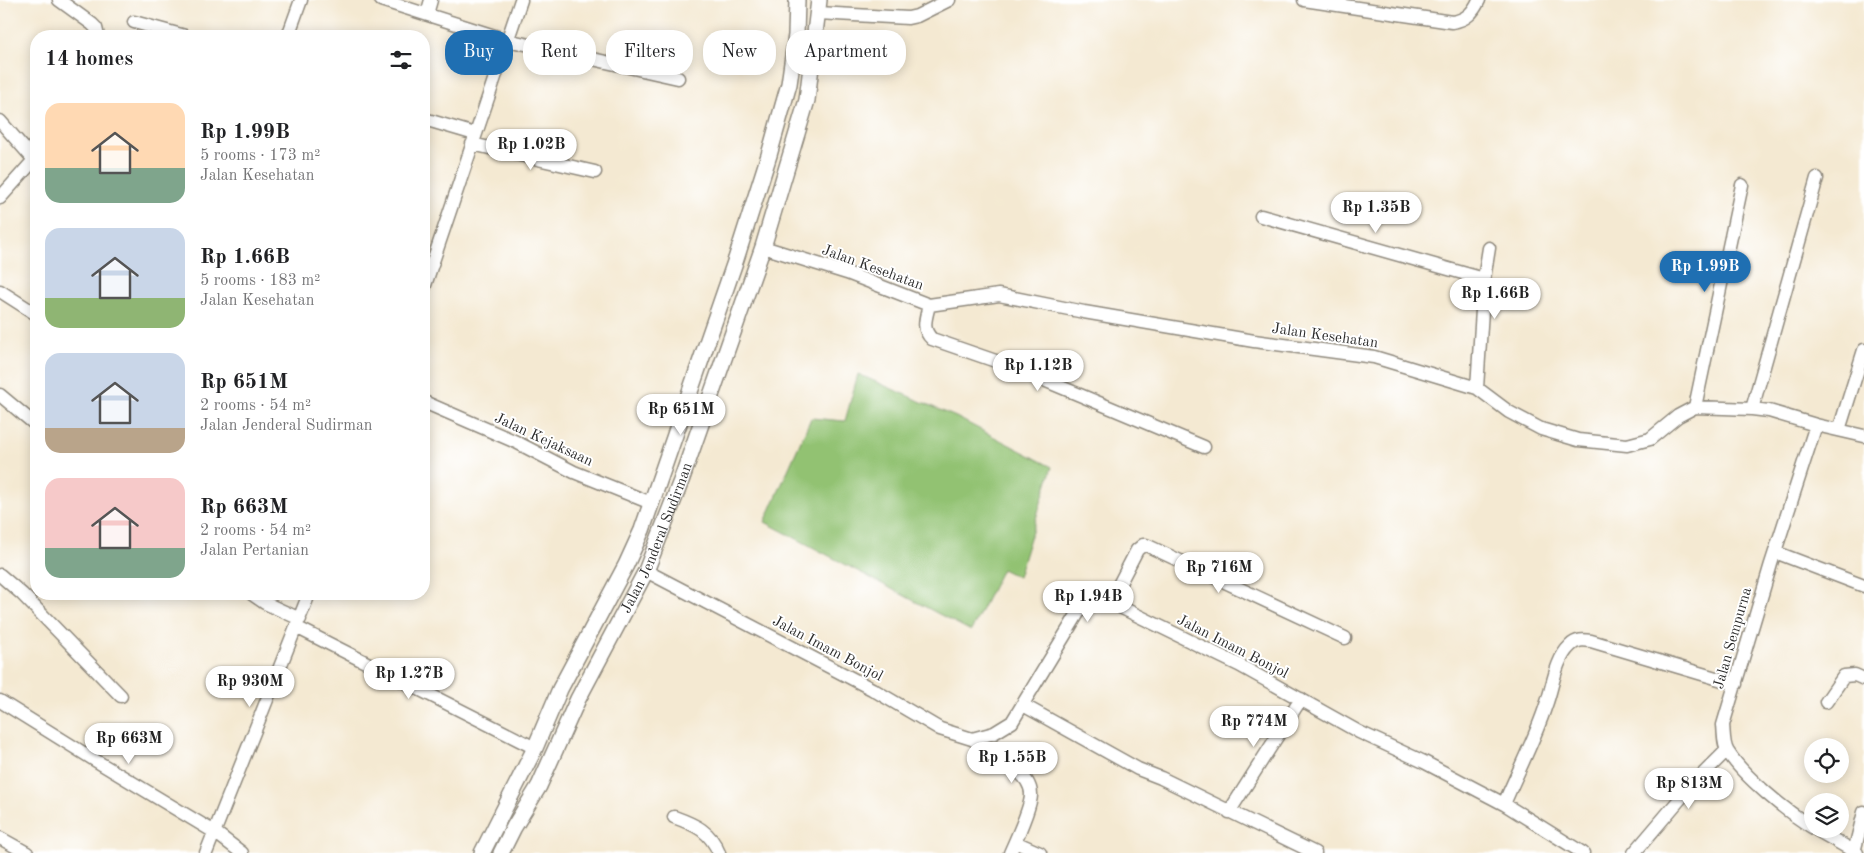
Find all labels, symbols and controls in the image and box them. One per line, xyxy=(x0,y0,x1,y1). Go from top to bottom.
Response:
chip: Buy xyxy=(445,30,513,75)
chip: Rent xyxy=(523,30,596,75)
chip: Filters xyxy=(606,30,693,75)
chip: New xyxy=(703,30,776,75)
chip: Apartment xyxy=(786,30,906,75)
icon: filters xyxy=(387,46,415,74)
text: 14 homes xyxy=(45,49,133,70)
text: Rp 1.99B xyxy=(200,122,290,143)
icon: home xyxy=(85,123,145,183)
pin: Rp 1.02B xyxy=(479,128,583,171)
text: Rp 1.02B xyxy=(497,137,565,153)
text: 5 rooms · 173 m² xyxy=(200,148,320,164)
text: Jalan Kesehatan xyxy=(200,168,314,184)
pin: Rp 1.35B xyxy=(1324,192,1428,234)
text: Rp 1.35B xyxy=(1342,200,1410,216)
street label: Jalan Kesehatan xyxy=(820,243,925,294)
text: Rp 1.66B xyxy=(200,247,290,268)
icon: home xyxy=(85,248,145,308)
pin: Rp 1.99B xyxy=(1653,250,1757,293)
text: Rp 1.99B xyxy=(1671,259,1739,275)
text: 5 rooms · 183 m² xyxy=(200,273,320,289)
pin: Rp 1.66B xyxy=(1443,278,1547,320)
text: Rp 1.66B xyxy=(1461,286,1529,302)
text: Jalan Kesehatan xyxy=(200,293,314,309)
street label: Jalan Kesehatan xyxy=(1271,322,1379,351)
pin: Rp 1.12B xyxy=(986,350,1090,392)
text: Rp 1.12B xyxy=(1004,358,1072,374)
text: Rp 651M xyxy=(200,372,288,393)
icon: home xyxy=(85,373,145,433)
pin: Rp 651M xyxy=(635,394,727,436)
text: 2 rooms · 54 m² xyxy=(200,398,311,414)
text: Rp 651M xyxy=(648,402,714,418)
street label: Jalan Kejaksaan xyxy=(492,411,595,470)
text: Jalan Jenderal Sudirman xyxy=(200,418,372,434)
street label: Jalan Jenderal Sudirman xyxy=(619,461,696,616)
text: Rp 663M xyxy=(200,497,288,518)
icon: home xyxy=(85,498,145,558)
text: 2 rooms · 54 m² xyxy=(200,523,311,539)
text: Jalan Pertanian xyxy=(200,543,309,559)
pin: Rp 716M xyxy=(1173,552,1265,594)
text: Rp 716M xyxy=(1186,560,1252,576)
pin: Rp 1.94B xyxy=(1036,580,1140,623)
street label: Jalan Sempurna xyxy=(1712,585,1755,691)
text: Rp 1.94B xyxy=(1054,589,1122,605)
street label: Jalan Imam Bonjol xyxy=(1174,613,1290,682)
street label: Jalan Imam Bonjol xyxy=(770,614,885,685)
pin: Rp 1.27B xyxy=(357,658,461,700)
pin: Rp 930M xyxy=(204,666,296,708)
text: Rp 1.27B xyxy=(375,666,443,682)
text: Rp 930M xyxy=(217,674,283,690)
pin: Rp 774M xyxy=(1208,706,1300,748)
text: Rp 774M xyxy=(1221,714,1287,730)
pin: Rp 663M xyxy=(83,722,175,765)
text: Rp 663M xyxy=(96,731,162,747)
map controls xyxy=(1804,738,1849,838)
button: locate xyxy=(1804,738,1849,783)
pin: Rp 1.55B xyxy=(960,742,1064,784)
text: Rp 1.55B xyxy=(978,750,1046,766)
pin: Rp 813M xyxy=(1643,768,1735,810)
text: Rp 813M xyxy=(1656,776,1722,792)
button: layers xyxy=(1804,793,1849,838)

